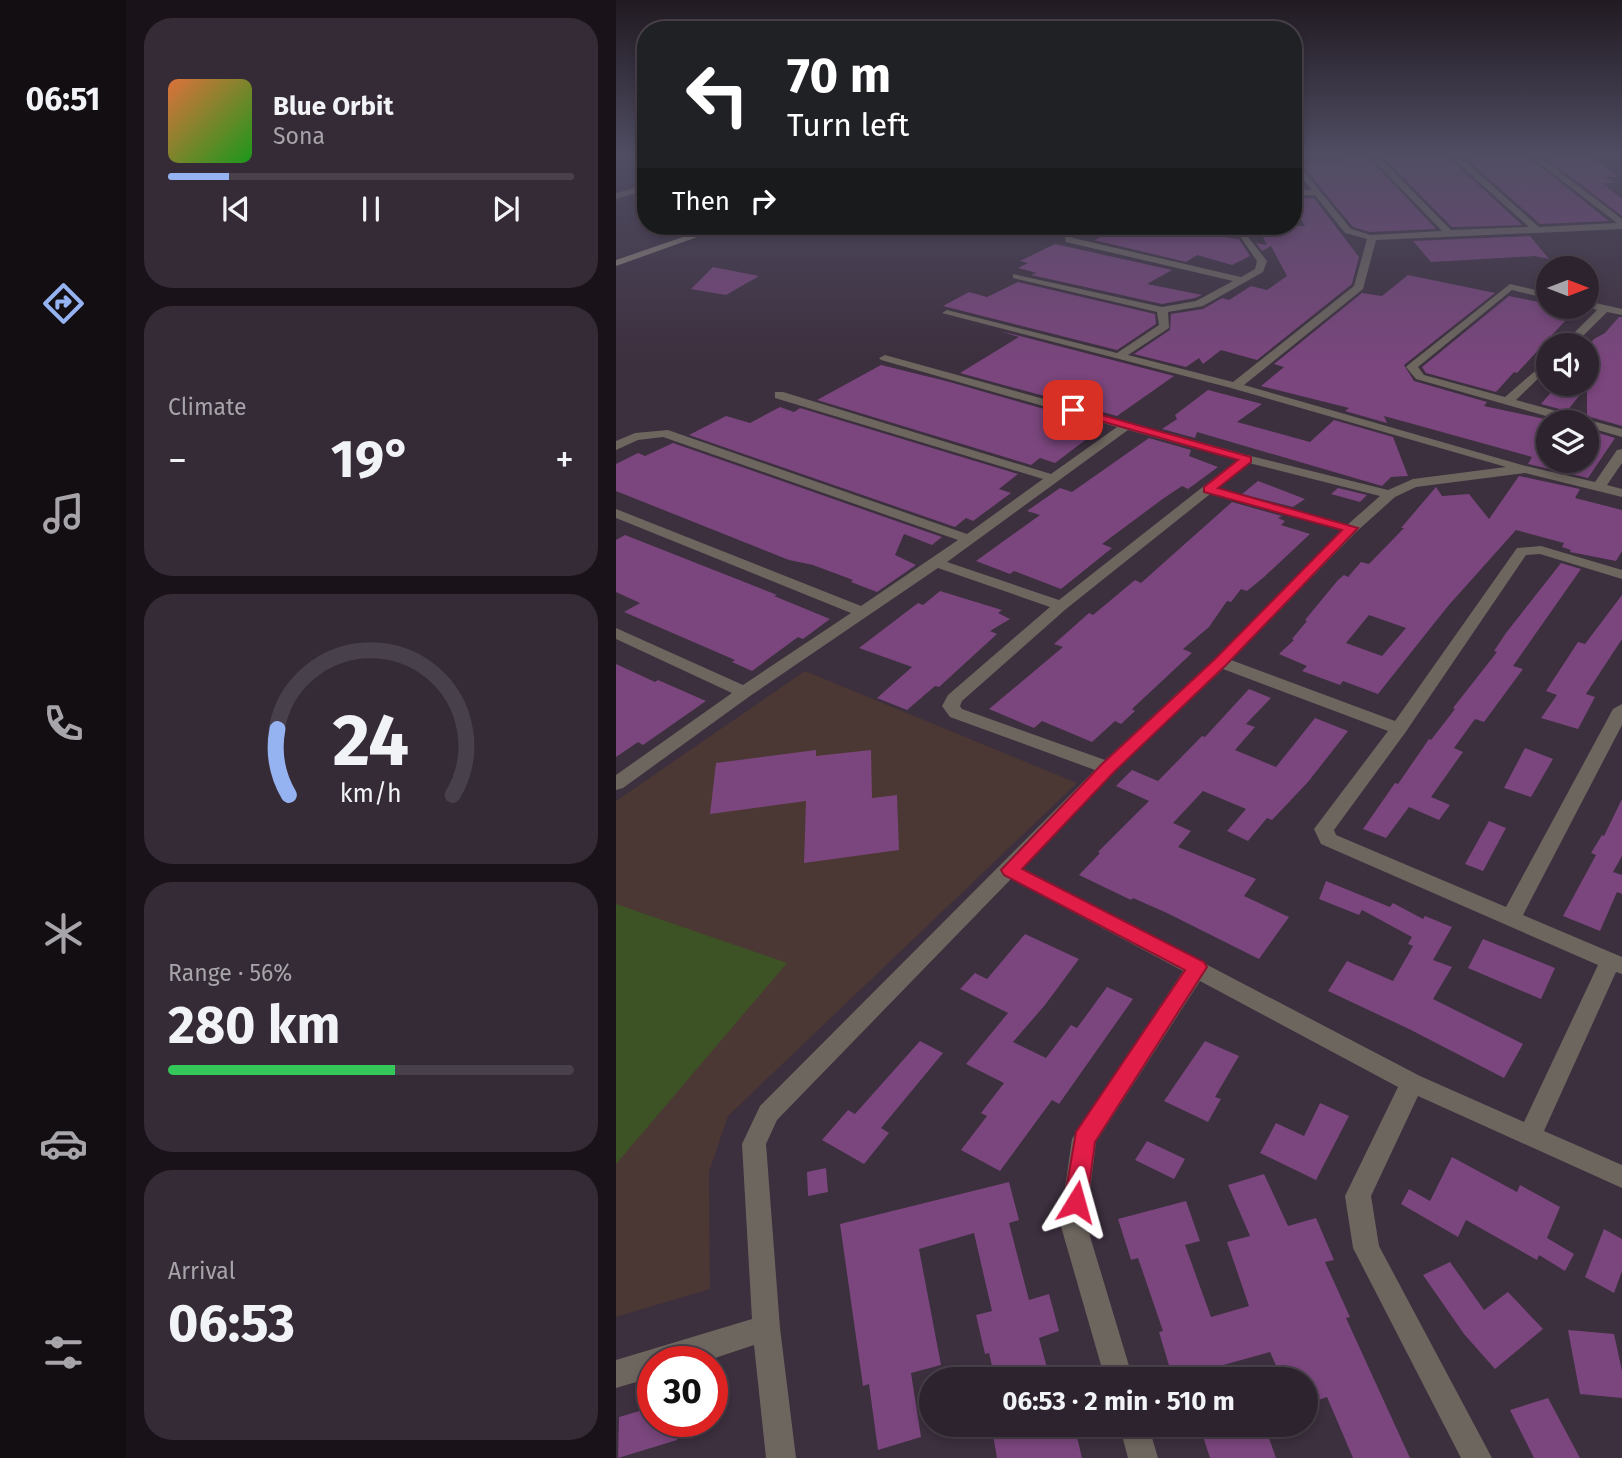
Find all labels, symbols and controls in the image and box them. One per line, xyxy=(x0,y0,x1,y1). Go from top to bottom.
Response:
text: 70 m xyxy=(787,46,891,105)
icon: left xyxy=(672,49,763,140)
text: 06:51 xyxy=(26,80,100,118)
text: Blue Orbit xyxy=(273,91,393,122)
text: Turn left xyxy=(787,106,909,144)
text: Sona xyxy=(273,122,325,150)
icon: right xyxy=(744,182,782,220)
text: Then xyxy=(672,186,730,217)
icon: previous xyxy=(217,190,255,228)
icon: pause xyxy=(352,190,390,228)
icon: next xyxy=(487,190,525,228)
north arrow xyxy=(1536,256,1600,318)
map controls xyxy=(1536,256,1599,473)
icon: directions xyxy=(39,279,88,328)
button: sound xyxy=(1536,333,1599,396)
pin xyxy=(1043,380,1103,440)
icon: arrive xyxy=(1054,391,1092,429)
text: Climate xyxy=(168,393,247,421)
button: layers xyxy=(1536,410,1599,473)
text: 19° xyxy=(331,428,411,491)
text: − xyxy=(168,437,187,483)
text: + xyxy=(555,437,574,483)
icon: music xyxy=(39,489,88,538)
text: 24 xyxy=(333,697,409,784)
icon: phone xyxy=(39,699,88,748)
text: km/h xyxy=(340,779,402,809)
icon: climate xyxy=(39,909,88,958)
text: Range · 56% xyxy=(168,959,292,987)
text: 280 km xyxy=(168,994,340,1057)
icon: car xyxy=(39,1119,88,1168)
position arrow xyxy=(1039,1165,1113,1239)
text: Arrival xyxy=(168,1257,235,1285)
text: 06:53 xyxy=(168,1292,295,1355)
icon: filters xyxy=(39,1328,88,1377)
speed limit sign: 30 xyxy=(637,1346,728,1437)
text: 06:53 · 2 min · 510 m xyxy=(1002,1386,1235,1417)

